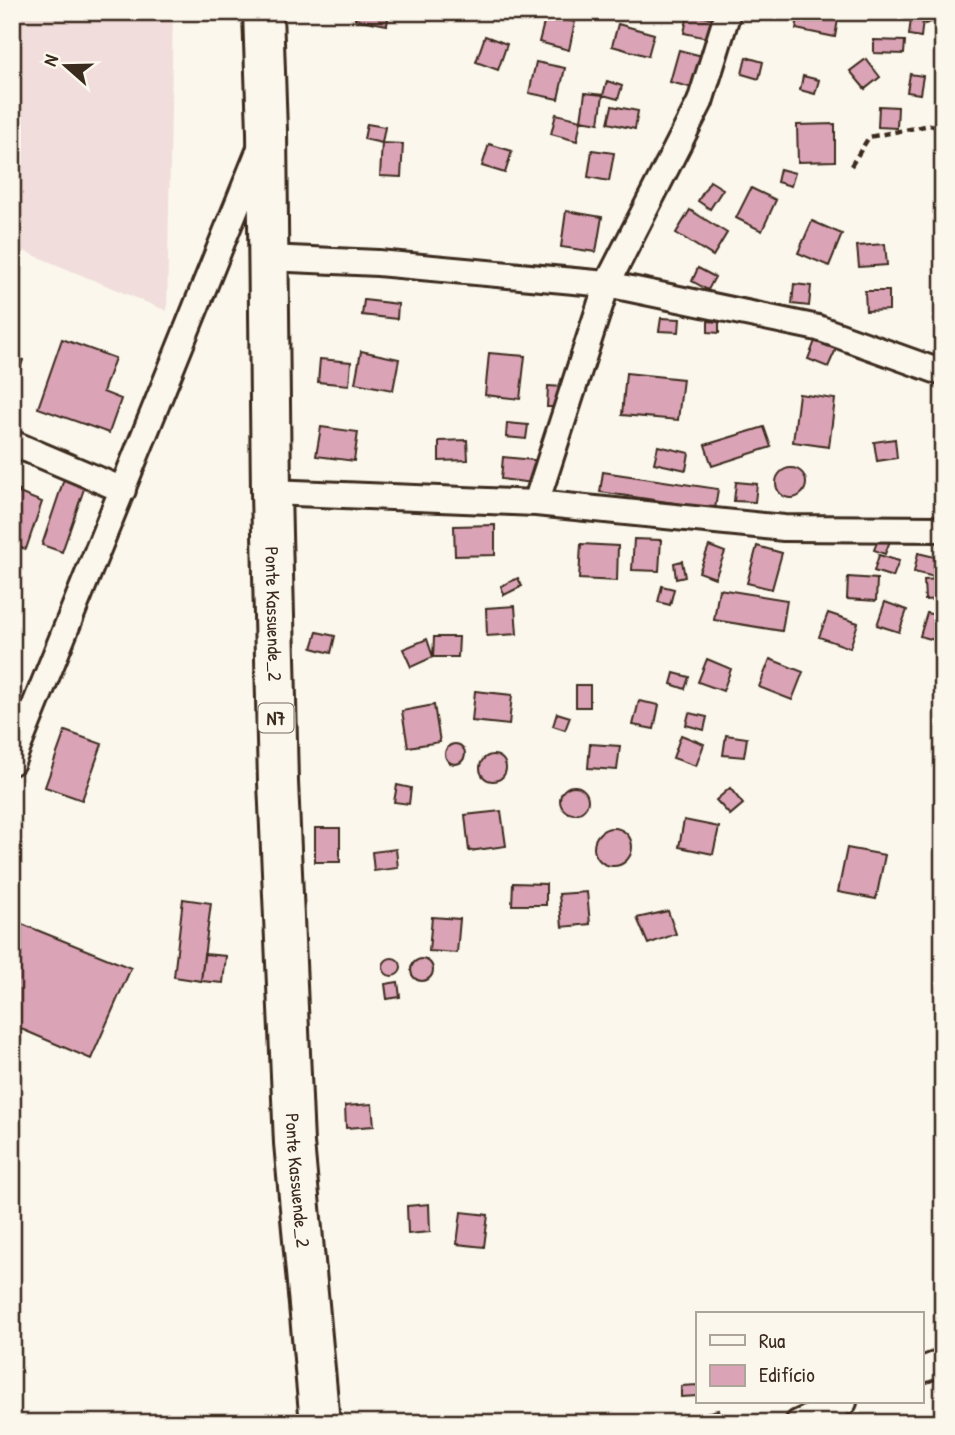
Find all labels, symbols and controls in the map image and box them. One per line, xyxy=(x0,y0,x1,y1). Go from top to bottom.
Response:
north arrow xyxy=(32,32,102,102)
text: N xyxy=(36,51,64,69)
street label: Ponte Kassuende_2 xyxy=(259,546,289,681)
road number: N7 xyxy=(258,704,294,732)
street label: Ponte Kassuende_2 xyxy=(280,1113,317,1249)
legend xyxy=(696,1312,923,1404)
text: Rua xyxy=(759,1326,785,1355)
text: Edifício xyxy=(759,1360,815,1389)

